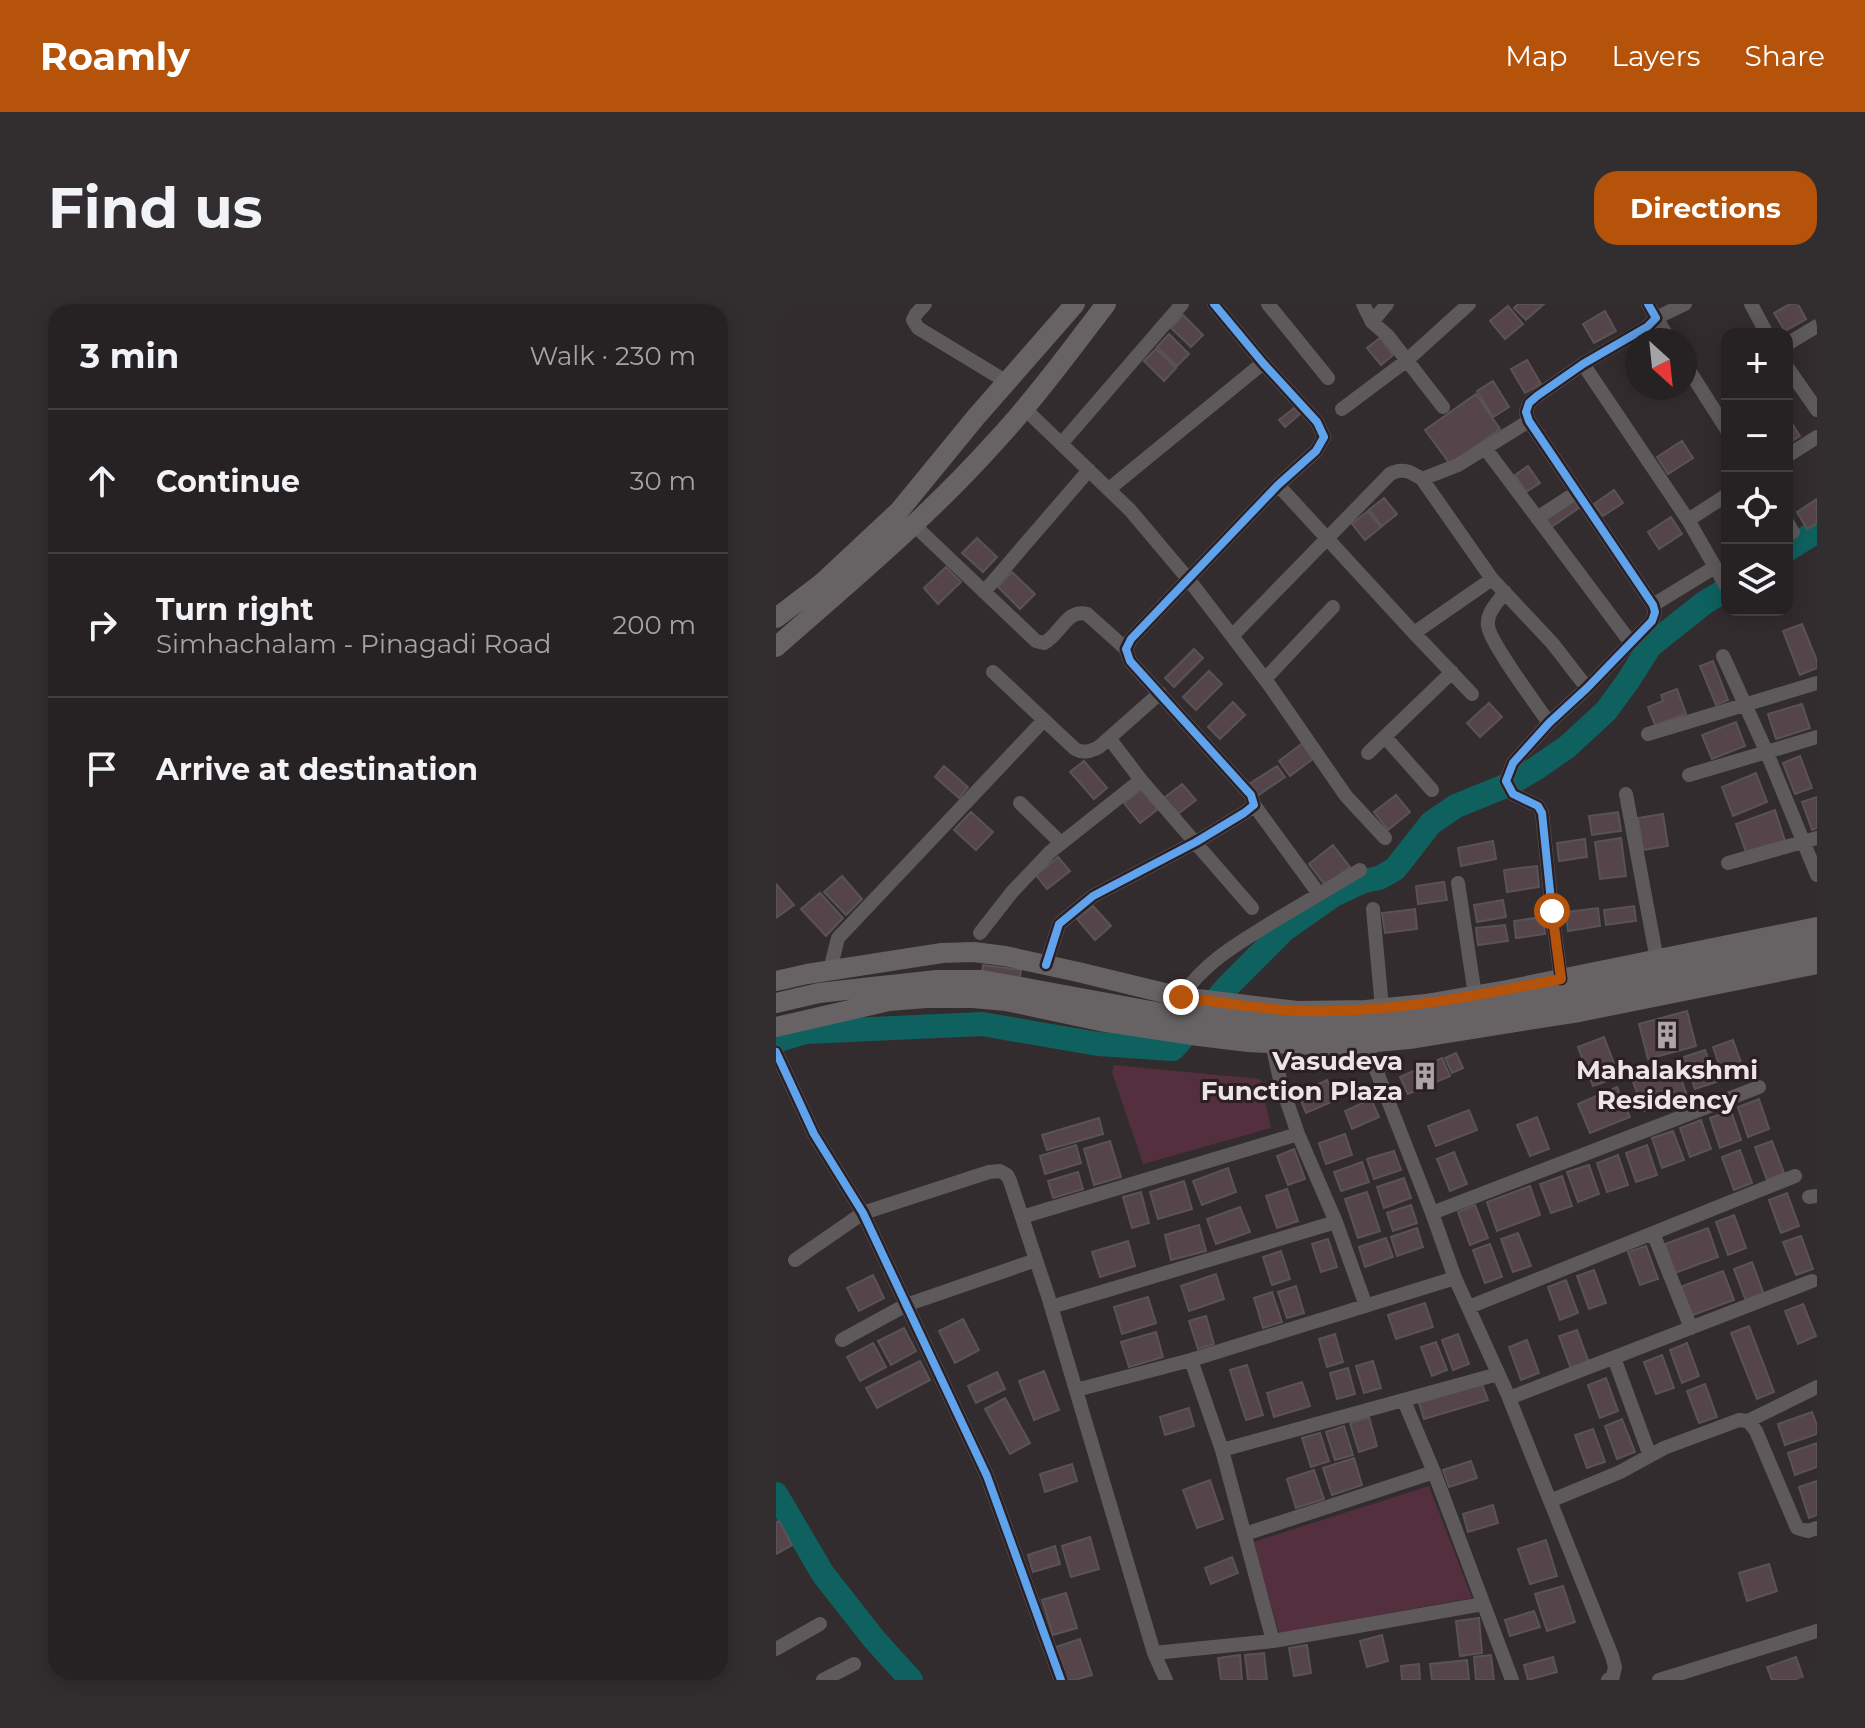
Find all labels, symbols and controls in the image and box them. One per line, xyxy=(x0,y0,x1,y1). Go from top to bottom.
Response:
text: Roamly xyxy=(40,33,190,80)
text: Map xyxy=(1505,39,1568,73)
text: Layers xyxy=(1612,39,1701,73)
text: Share xyxy=(1745,39,1825,73)
button: Directions xyxy=(1594,171,1817,245)
text: Find us xyxy=(48,174,262,242)
north arrow xyxy=(1625,328,1697,400)
map controls xyxy=(1721,328,1793,616)
button: + xyxy=(1721,328,1793,400)
text: 3 min xyxy=(80,335,179,377)
text: Walk · 230 m xyxy=(529,340,696,372)
button: − xyxy=(1721,400,1793,472)
icon: ahead xyxy=(80,459,124,503)
text: Continue xyxy=(156,463,300,500)
text: 30 m xyxy=(630,465,696,497)
button: locate xyxy=(1721,472,1793,544)
button: layers xyxy=(1721,544,1793,616)
text: Turn right xyxy=(156,591,313,628)
icon: right xyxy=(80,603,124,647)
text: 200 m xyxy=(612,609,696,641)
text: Simhachalam - Pinagadi Road xyxy=(156,628,551,660)
icon: arrive xyxy=(80,747,124,791)
text: Arrive at destination xyxy=(156,751,478,788)
route start xyxy=(1534,893,1570,929)
route end xyxy=(1163,979,1199,1015)
building icon: Mahalakshmi Residency xyxy=(1652,1020,1682,1050)
place label: Vasudeva Function Plaza xyxy=(1201,1045,1403,1107)
place label: Mahalakshmi Residency xyxy=(1576,1054,1758,1116)
building icon: Vasudeva Function Plaza xyxy=(1410,1061,1440,1091)

